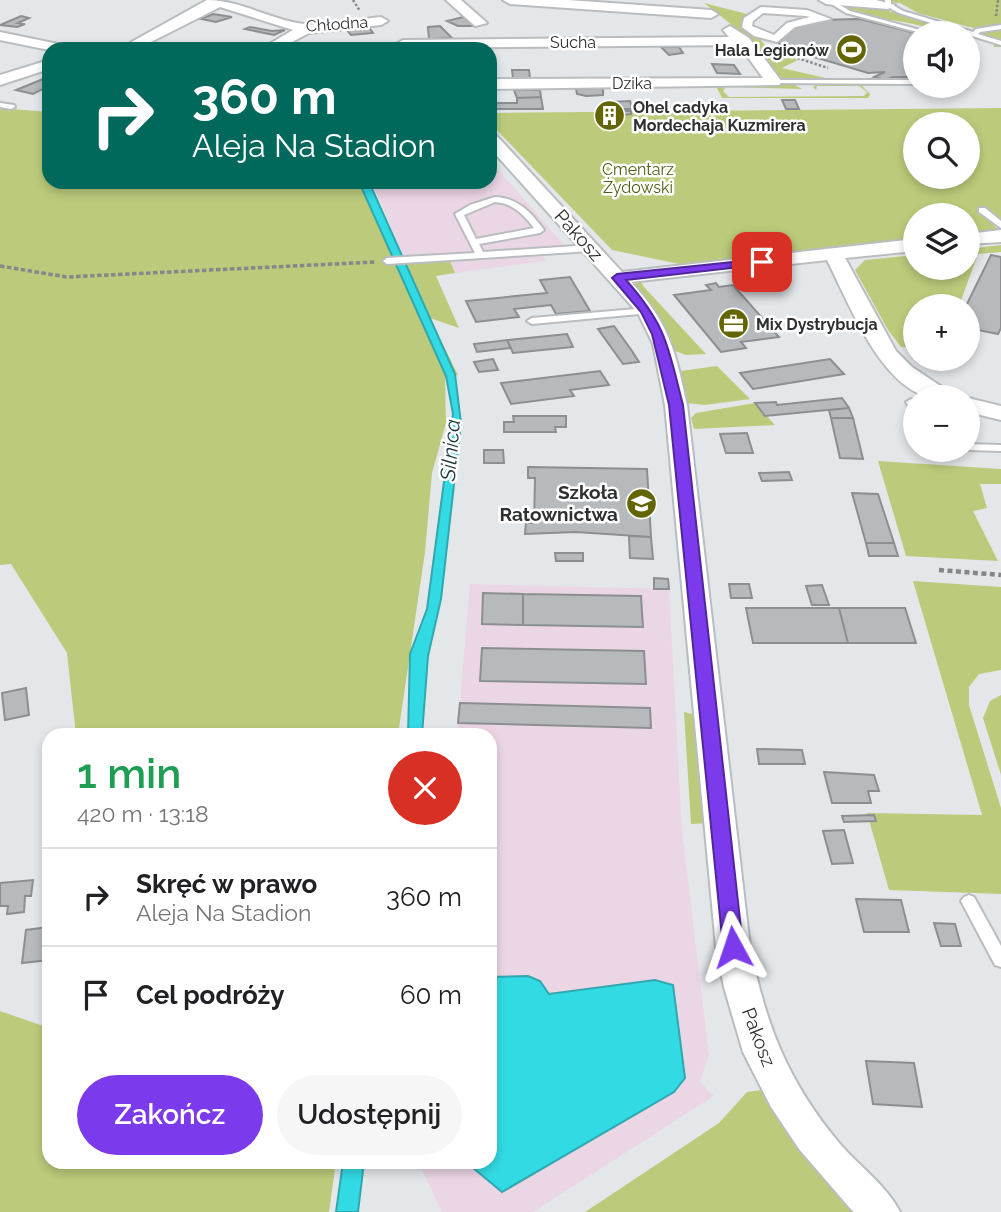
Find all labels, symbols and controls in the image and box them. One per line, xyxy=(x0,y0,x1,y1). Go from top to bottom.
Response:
street label: Chłodna xyxy=(305,12,369,36)
map controls xyxy=(903,21,980,462)
button: sound xyxy=(903,21,980,98)
street label: Sucha xyxy=(550,33,596,52)
sports icon: Hala Legionów xyxy=(835,33,869,67)
place label: Hala Legionów xyxy=(715,41,830,60)
text: 360 m xyxy=(192,68,337,125)
icon: right xyxy=(77,70,168,161)
street label: Dzika xyxy=(612,74,652,93)
place label: Ohel cadyka Mordechaja Kuzmirera xyxy=(633,98,806,135)
building icon: Ohel cadyka Mordechaja Kuzmirera xyxy=(593,99,627,133)
button: search xyxy=(903,112,980,189)
text: Aleja Na Stadion xyxy=(192,127,436,164)
park label: Cmentarz Żydowski xyxy=(602,160,674,197)
button: layers xyxy=(903,203,980,280)
street label: Pakosz xyxy=(550,205,608,265)
pin xyxy=(732,232,792,292)
icon: arrive xyxy=(743,243,781,281)
button: + xyxy=(903,294,980,371)
office icon: Mix Dystrybucja xyxy=(716,307,750,341)
place label: Mix Dystrybucja xyxy=(756,315,878,334)
button: − xyxy=(903,385,980,462)
water label: Silnica xyxy=(435,418,465,483)
place label: Szkoła Ratownictwa xyxy=(500,481,618,525)
school or university icon: Szkoła Ratownictwa xyxy=(624,486,658,520)
text: 1 min xyxy=(77,749,181,798)
button: close xyxy=(388,751,462,825)
text: 420 m · 13:18 xyxy=(77,800,209,827)
text: Skręć w prawo xyxy=(136,869,317,899)
icon: right xyxy=(77,878,115,916)
text: 360 m xyxy=(386,882,462,912)
text: Aleja Na Stadion xyxy=(136,899,311,926)
position arrow xyxy=(696,910,770,984)
icon: arrive xyxy=(77,976,115,1014)
text: Cel podróży xyxy=(136,980,285,1010)
text: 60 m xyxy=(400,980,462,1010)
street label: Pakosz xyxy=(738,1004,780,1070)
button: Zakończ xyxy=(77,1075,263,1155)
button: Udostępnij xyxy=(277,1075,462,1155)

